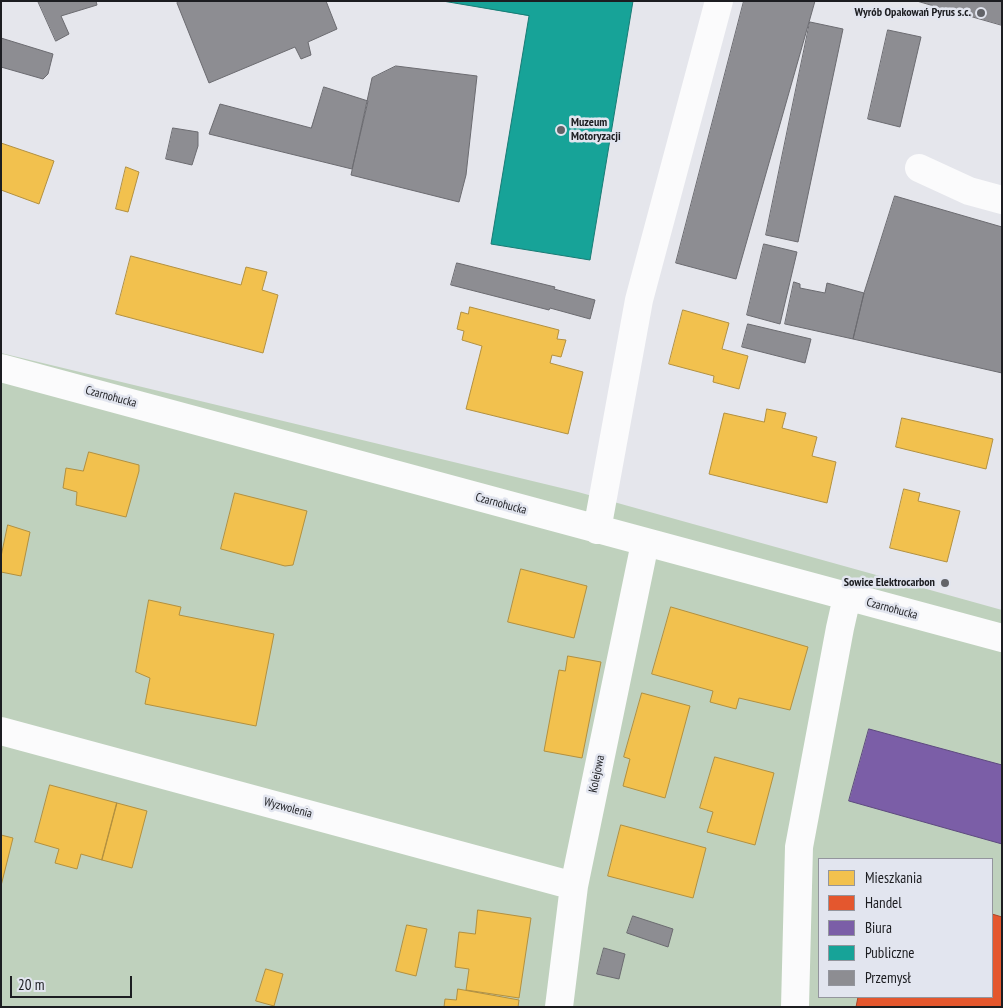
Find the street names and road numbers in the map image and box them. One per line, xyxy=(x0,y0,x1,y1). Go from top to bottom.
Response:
street label: Czarnohucka xyxy=(84,383,138,411)
street label: Czarnohucka xyxy=(474,490,528,518)
street label: Czarnohucka xyxy=(865,595,919,623)
street label: Kolejowa xyxy=(586,754,608,794)
street label: Wyzwolenia xyxy=(262,795,314,821)

